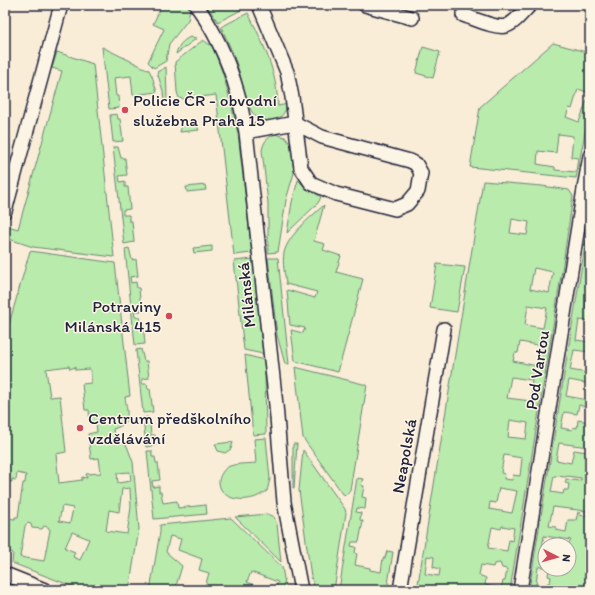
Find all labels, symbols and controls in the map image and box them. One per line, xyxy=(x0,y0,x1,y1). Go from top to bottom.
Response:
place label: Policie ČR - obvodní služebna Praha 15 xyxy=(133,90,278,130)
marker: Policie ČR - obvodní služebna Praha 15 xyxy=(120,105,130,115)
street label: Milánská xyxy=(233,261,259,329)
place label: Potraviny Milánská 415 xyxy=(64,296,161,336)
marker: Potraviny Milánská 415 xyxy=(164,311,174,321)
street label: Pod Vartou xyxy=(521,328,553,411)
place label: Centrum předškolního vzdělávání xyxy=(88,408,251,448)
street label: Neapolská xyxy=(388,417,420,495)
marker: Centrum předškolního vzdělávání xyxy=(75,423,85,433)
north arrow xyxy=(537,537,577,577)
text: N xyxy=(560,554,573,562)

